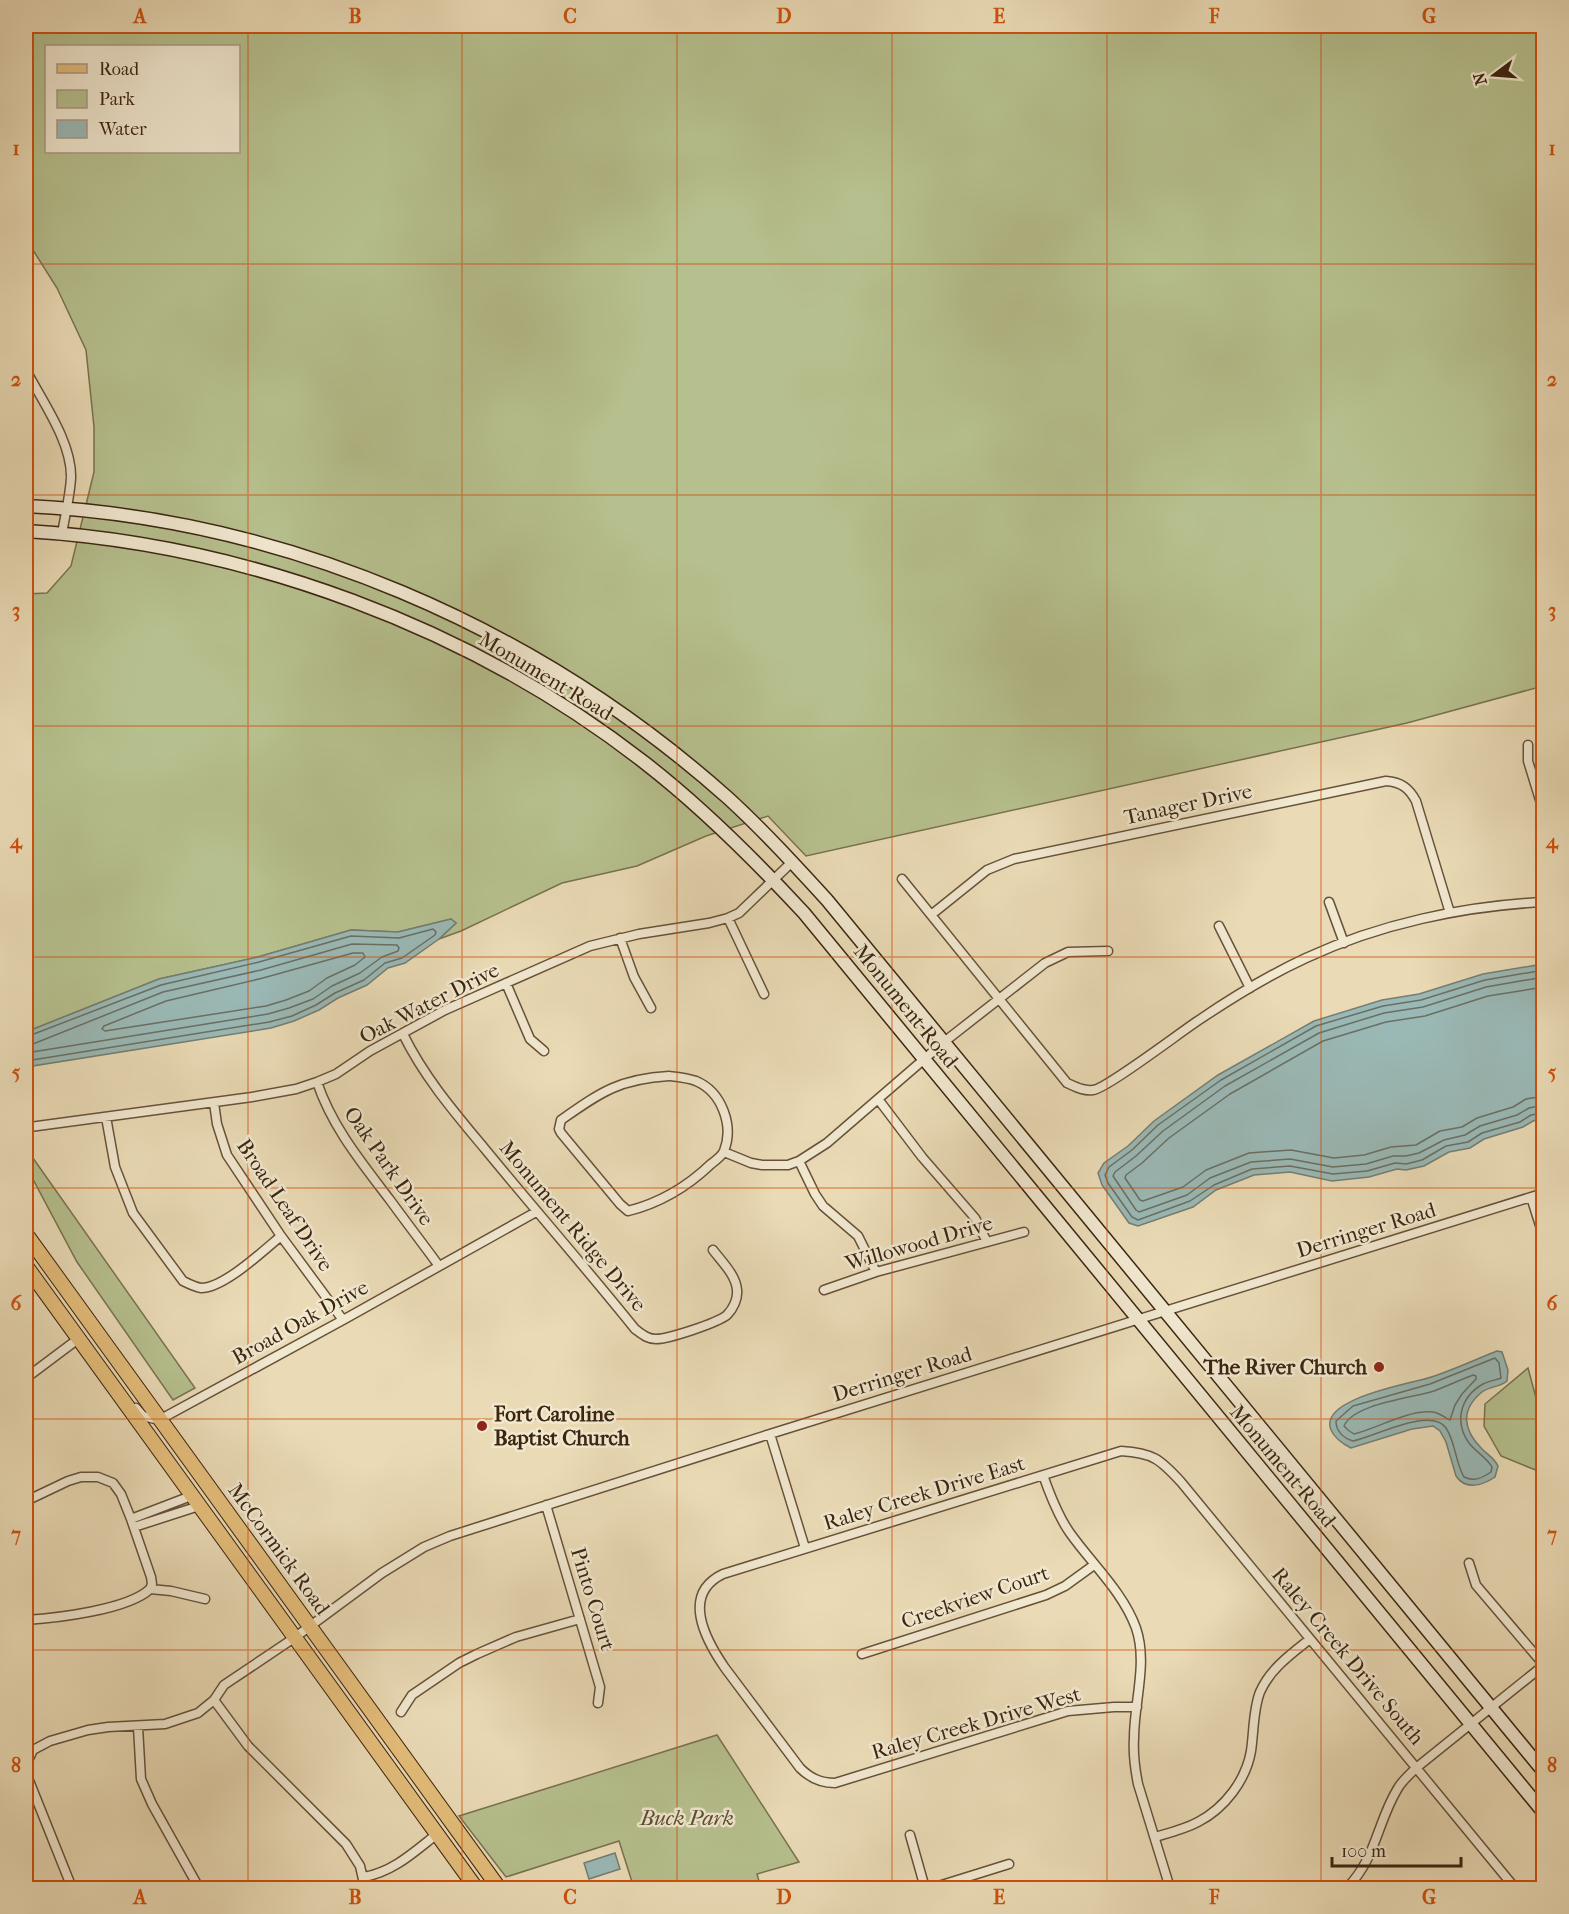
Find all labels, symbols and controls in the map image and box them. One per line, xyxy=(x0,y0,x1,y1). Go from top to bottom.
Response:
text: A xyxy=(132,5,148,28)
text: B xyxy=(348,5,362,28)
text: C xyxy=(563,5,577,28)
text: D xyxy=(776,5,792,28)
text: E xyxy=(993,5,1005,28)
text: F xyxy=(1208,5,1220,28)
text: G xyxy=(1422,5,1436,28)
legend xyxy=(45,45,240,153)
north arrow xyxy=(1464,45,1524,105)
text: Road xyxy=(99,59,139,80)
text: N xyxy=(1469,70,1491,87)
text: Park xyxy=(99,89,136,110)
text: Water xyxy=(98,119,147,140)
text: 1 xyxy=(12,137,20,160)
text: 1 xyxy=(1548,137,1556,160)
text: 2 xyxy=(11,368,21,391)
text: 2 xyxy=(1547,368,1557,391)
text: 3 xyxy=(12,599,20,622)
text: 3 xyxy=(1548,599,1556,622)
street label: Monument Road xyxy=(475,627,618,726)
street label: Tanager Drive xyxy=(1122,779,1254,829)
text: 4 xyxy=(9,830,23,854)
text: 4 xyxy=(1545,830,1559,854)
street label: Monument Road xyxy=(849,939,963,1073)
street label: Oak Water Drive xyxy=(355,958,503,1048)
text: 5 xyxy=(12,1061,21,1084)
text: 5 xyxy=(1548,1061,1557,1084)
street label: Oak Park Drive xyxy=(339,1102,439,1230)
street label: Broad Leaf Drive xyxy=(232,1134,338,1276)
street label: Monument Ridge Drive xyxy=(495,1136,651,1316)
street label: Derringer Road xyxy=(1293,1197,1439,1263)
street label: Willowood Drive xyxy=(842,1210,995,1276)
street label: Broad Oak Drive xyxy=(228,1275,372,1369)
text: 6 xyxy=(11,1292,23,1315)
text: 6 xyxy=(1547,1292,1559,1315)
street label: Derringer Road xyxy=(829,1341,975,1407)
place label: The River Church xyxy=(1202,1355,1367,1379)
marker: The River Church xyxy=(1372,1360,1386,1374)
street label: Monument Road xyxy=(1225,1400,1341,1532)
place label: Fort Caroline Baptist Church xyxy=(493,1402,630,1450)
marker: Fort Caroline Baptist Church xyxy=(475,1419,489,1433)
street label: Raley Creek Drive East xyxy=(820,1451,1028,1535)
street label: McCormick Road xyxy=(223,1479,335,1620)
text: 7 xyxy=(10,1523,21,1546)
text: 7 xyxy=(1546,1523,1557,1546)
street label: Pinto Court xyxy=(566,1545,620,1654)
street label: Creekview Court xyxy=(898,1560,1052,1633)
street label: Raley Creek Drive South xyxy=(1267,1563,1429,1750)
street label: Raley Creek Drive West xyxy=(869,1682,1084,1764)
text: 8 xyxy=(11,1754,21,1777)
text: 8 xyxy=(1547,1754,1557,1777)
park label: Buck Park xyxy=(639,1806,734,1830)
scale bar xyxy=(1332,1830,1461,1868)
text: 100 m xyxy=(1341,1841,1386,1862)
text: A xyxy=(132,1886,148,1909)
text: B xyxy=(348,1886,362,1909)
text: C xyxy=(563,1886,577,1909)
text: D xyxy=(776,1886,792,1909)
text: E xyxy=(993,1886,1005,1909)
text: F xyxy=(1208,1886,1220,1909)
text: G xyxy=(1422,1886,1436,1909)

